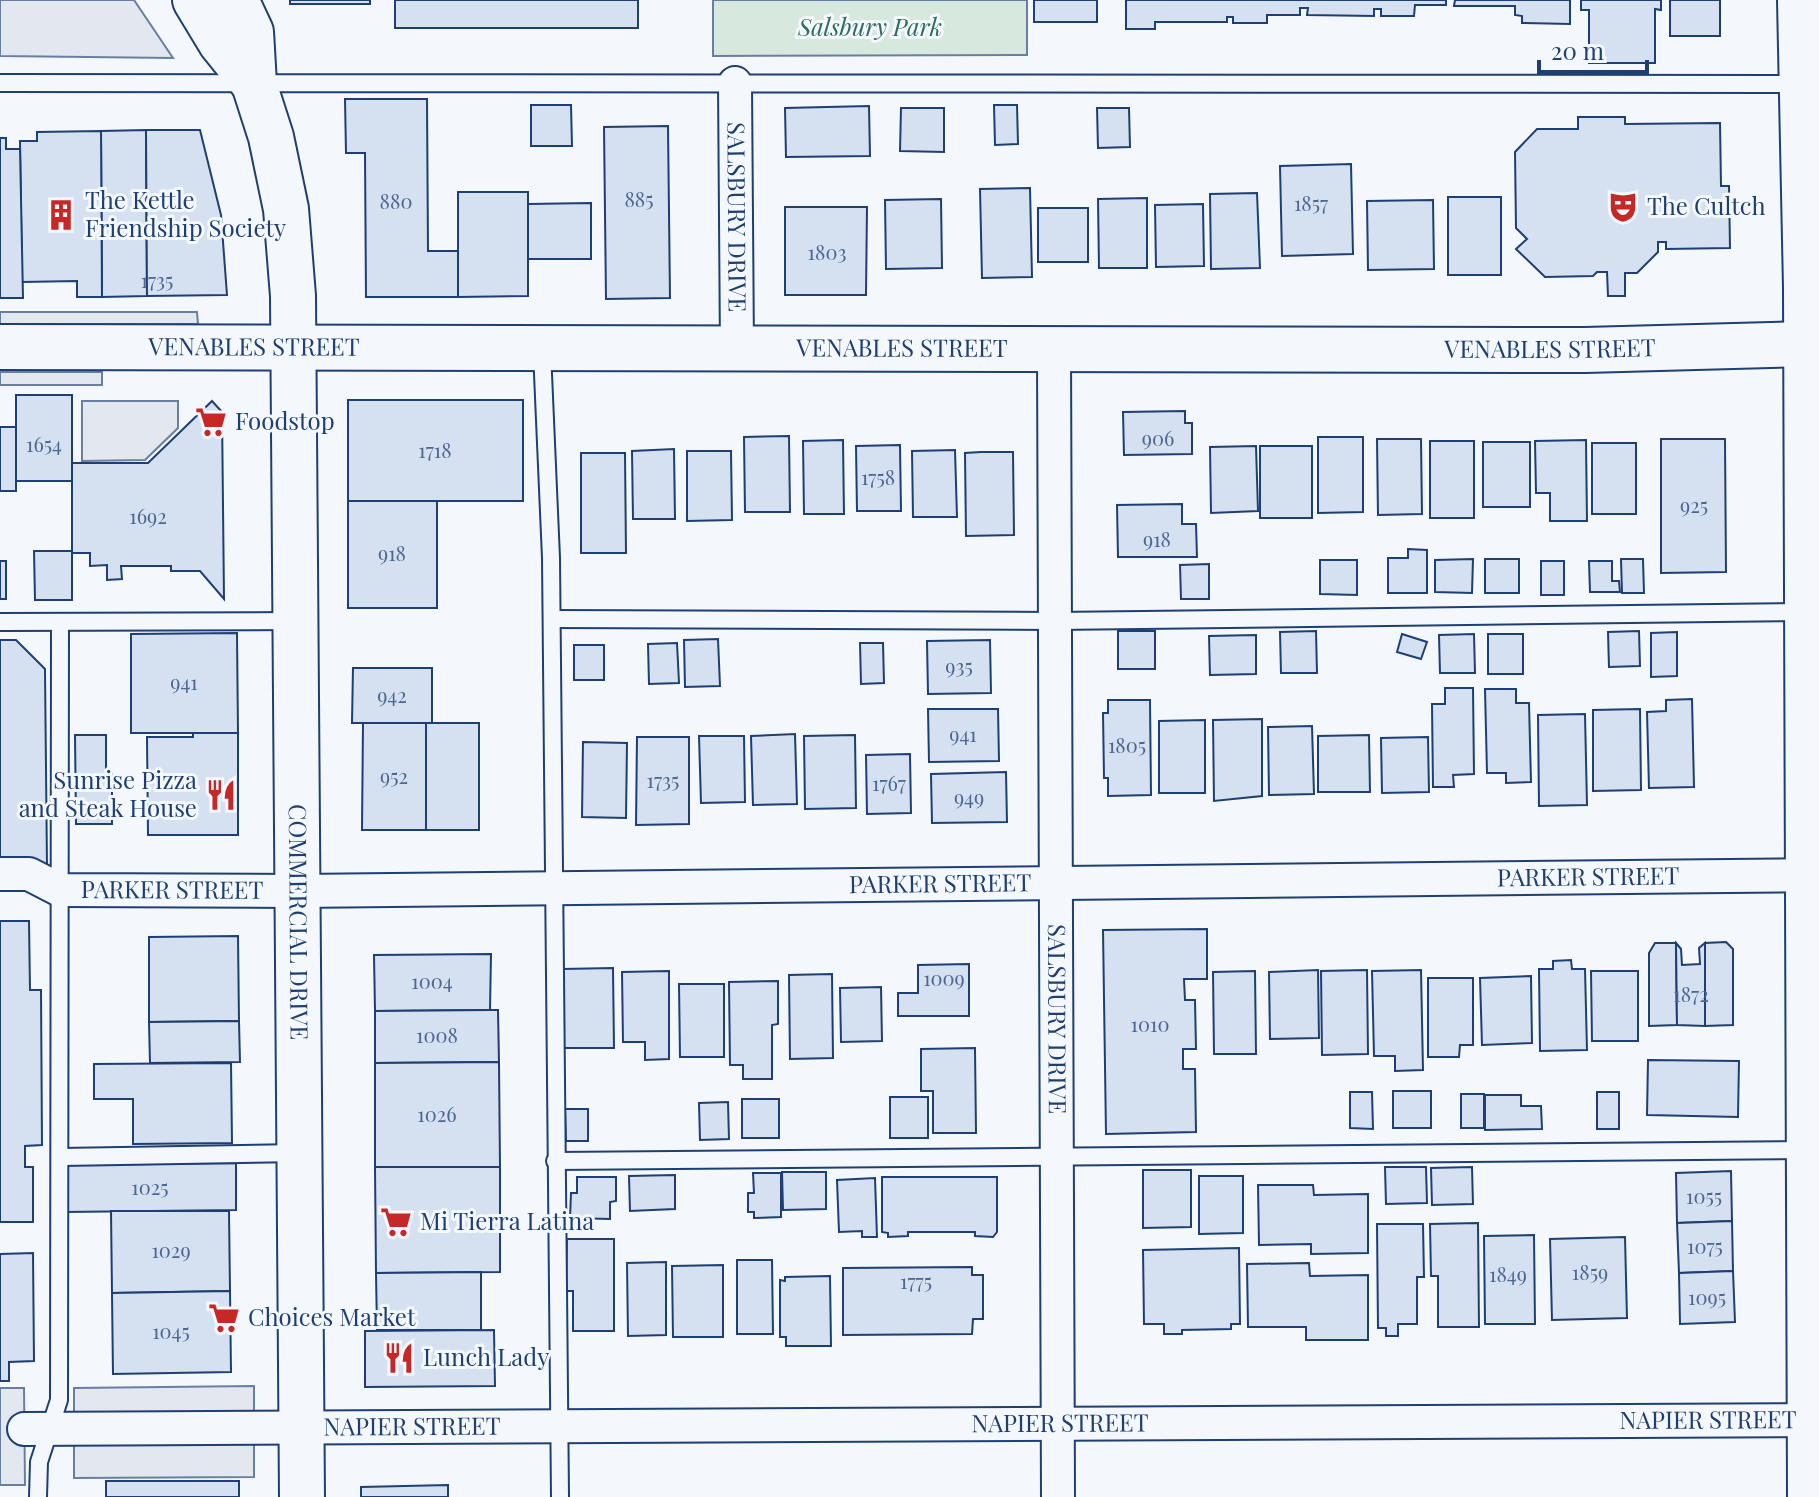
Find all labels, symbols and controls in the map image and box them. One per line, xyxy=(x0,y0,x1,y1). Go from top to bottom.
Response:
park label: Salsbury Park xyxy=(797,10,942,42)
scale bar xyxy=(1539,24,1647,74)
text: 20 m xyxy=(1551,34,1604,66)
street label: SALSBURY DRIVE xyxy=(721,122,755,312)
place label: The Kettle Friendship Society xyxy=(85,183,286,243)
house number: 885 xyxy=(624,185,654,212)
house number: 880 xyxy=(380,187,412,214)
house number: 1857 xyxy=(1294,189,1328,216)
place label: The Cultch xyxy=(1647,189,1766,221)
theatre icon: The Cultch xyxy=(1606,190,1640,224)
building icon: The Kettle Friendship Society xyxy=(44,198,78,232)
house number: 1803 xyxy=(808,238,846,265)
house number: 1735 xyxy=(141,266,173,293)
street label: VENABLES STREET xyxy=(147,329,360,362)
street label: VENABLES STREET xyxy=(1443,330,1656,364)
street label: VENABLES STREET xyxy=(795,331,1008,363)
place label: Foodstop xyxy=(235,404,335,436)
supermarket icon: Foodstop xyxy=(194,405,228,439)
house number: 906 xyxy=(1142,424,1174,451)
house number: 1654 xyxy=(26,430,62,457)
house number: 1718 xyxy=(418,436,452,463)
house number: 1758 xyxy=(861,463,895,490)
house number: 925 xyxy=(1680,491,1708,518)
house number: 1692 xyxy=(129,502,167,529)
house number: 918 xyxy=(1143,525,1171,552)
house number: 918 xyxy=(378,539,406,566)
house number: 935 xyxy=(945,652,973,679)
house number: 941 xyxy=(170,668,198,695)
house number: 942 xyxy=(377,681,407,708)
house number: 941 xyxy=(949,720,977,747)
house number: 1805 xyxy=(1108,731,1146,758)
house number: 952 xyxy=(380,762,408,789)
place label: Sunrise Pizza and Steak House xyxy=(19,763,197,823)
house number: 1735 xyxy=(647,766,679,793)
house number: 1767 xyxy=(872,769,906,796)
restaurant icon: Sunrise Pizza and Steak House xyxy=(204,778,238,812)
house number: 949 xyxy=(954,783,984,810)
street label: COMMERCIAL DRIVE xyxy=(283,804,317,1040)
street label: PARKER STREET xyxy=(1497,858,1680,892)
street label: PARKER STREET xyxy=(849,865,1032,899)
street label: PARKER STREET xyxy=(81,872,264,905)
street label: SALSBURY DRIVE xyxy=(1042,924,1075,1114)
house number: 1009 xyxy=(923,964,965,991)
house number: 1004 xyxy=(411,967,453,994)
house number: 1872 xyxy=(1673,980,1709,1007)
house number: 1010 xyxy=(1131,1010,1169,1037)
house number: 1008 xyxy=(416,1021,458,1048)
house number: 1026 xyxy=(417,1100,457,1127)
house number: 1025 xyxy=(131,1173,169,1200)
house number: 1055 xyxy=(1686,1182,1722,1209)
place label: Mi Tierra Latina xyxy=(420,1204,594,1236)
supermarket icon: Mi Tierra Latina xyxy=(379,1205,413,1239)
house number: 1075 xyxy=(1687,1232,1723,1259)
house number: 1029 xyxy=(151,1236,191,1263)
house number: 1859 xyxy=(1572,1258,1608,1285)
house number: 1849 xyxy=(1489,1260,1527,1287)
house number: 1775 xyxy=(900,1267,932,1294)
house number: 1095 xyxy=(1688,1283,1726,1310)
place label: Choices Market xyxy=(248,1300,416,1332)
supermarket icon: Choices Market xyxy=(207,1301,241,1335)
house number: 1045 xyxy=(152,1317,190,1344)
place label: Lunch Lady xyxy=(423,1340,549,1372)
restaurant icon: Lunch Lady xyxy=(382,1341,416,1375)
street label: NAPIER STREET xyxy=(1619,1402,1797,1435)
street label: NAPIER STREET xyxy=(971,1405,1149,1438)
street label: NAPIER STREET xyxy=(323,1409,501,1441)

